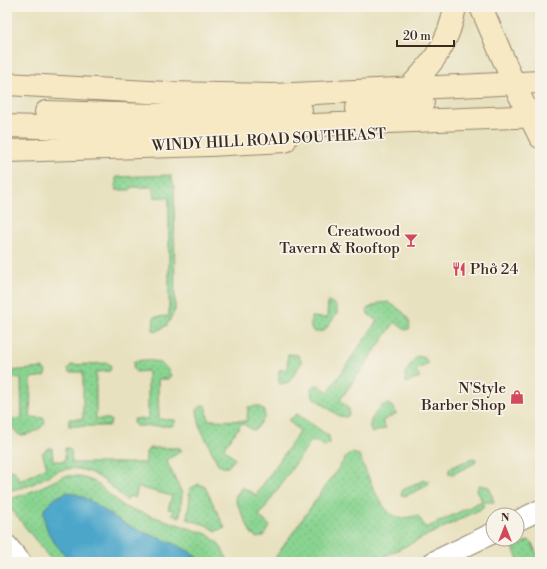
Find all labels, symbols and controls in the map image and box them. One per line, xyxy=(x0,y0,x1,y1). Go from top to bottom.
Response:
scale bar xyxy=(397,22,454,48)
text: 20 m xyxy=(403,29,431,44)
street label: WINDY HILL ROAD SOUTHEAST xyxy=(150,124,387,156)
place label: Creatwood Tavern & Rooftop xyxy=(279,222,400,258)
bar icon: Creatwood Tavern & Rooftop xyxy=(403,232,419,248)
place label: Phở 24 xyxy=(470,260,518,279)
restaurant icon: Phở 24 xyxy=(451,261,467,277)
place label: N'Style Barber Shop xyxy=(420,379,506,415)
shop icon: N'Style Barber Shop xyxy=(509,389,525,405)
north arrow xyxy=(485,507,525,547)
text: N xyxy=(501,511,510,525)

